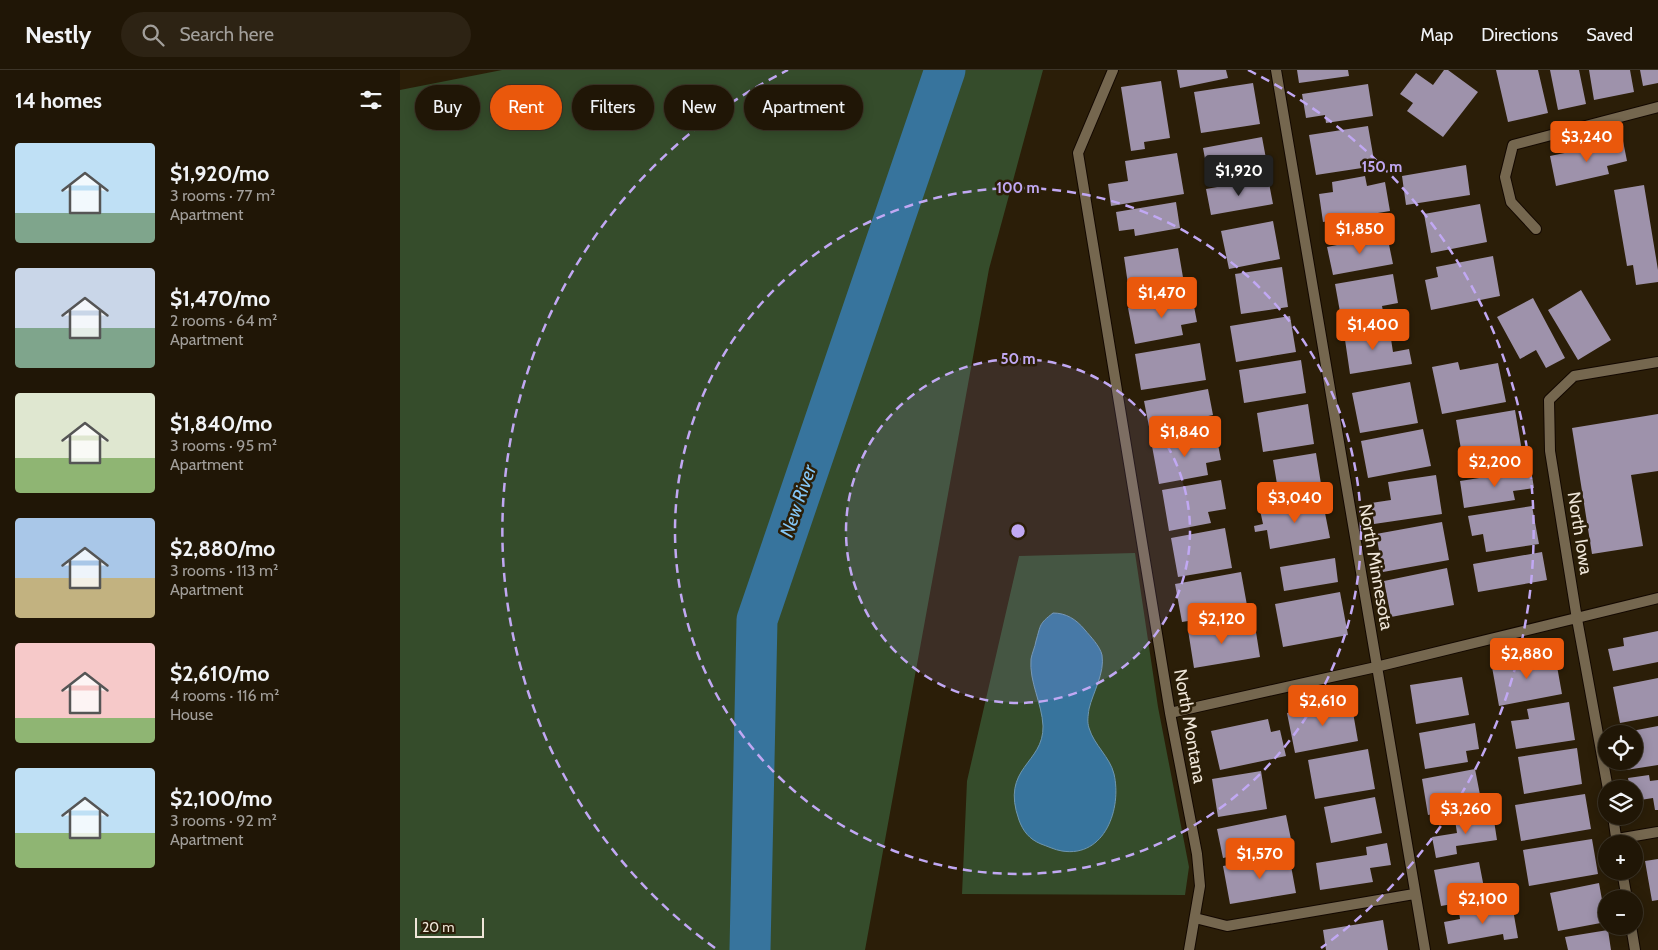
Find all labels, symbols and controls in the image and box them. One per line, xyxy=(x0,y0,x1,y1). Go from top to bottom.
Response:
search box xyxy=(121,12,471,57)
text: Nestly xyxy=(25,20,91,49)
icon: search xyxy=(139,21,167,49)
text: Search here xyxy=(179,23,274,46)
text: Map xyxy=(1420,24,1453,46)
text: Directions xyxy=(1481,24,1558,46)
text: Saved xyxy=(1586,24,1633,46)
chip: Buy xyxy=(415,85,480,130)
chip: Rent xyxy=(490,85,562,130)
chip: Filters xyxy=(572,85,654,130)
chip: New xyxy=(664,85,734,130)
chip: Apartment xyxy=(744,85,863,130)
icon: filters xyxy=(357,86,385,114)
text: 14 homes xyxy=(15,88,102,113)
pin: $3,240 xyxy=(1546,121,1628,163)
text: $3,240 xyxy=(1561,127,1613,146)
pin: $1,920 xyxy=(1198,154,1280,197)
text: 150 m xyxy=(1362,158,1402,176)
text: $1,920/mo xyxy=(170,161,269,186)
text: $1,920 xyxy=(1215,161,1263,180)
icon: home xyxy=(55,163,115,223)
text: 100 m xyxy=(996,179,1040,197)
text: 3 rooms · 77 m² xyxy=(170,186,275,205)
text: Apartment xyxy=(170,205,243,224)
pin: $1,850 xyxy=(1319,212,1401,255)
text: $1,850 xyxy=(1336,219,1384,238)
pin: $1,470 xyxy=(1121,276,1203,319)
text: $1,470 xyxy=(1138,283,1186,302)
text: $1,470/mo xyxy=(170,286,270,311)
icon: home xyxy=(55,288,115,348)
pin: $1,400 xyxy=(1332,308,1414,351)
text: 2 rooms · 64 m² xyxy=(170,311,277,330)
text: $1,400 xyxy=(1347,315,1399,334)
text: Apartment xyxy=(170,330,243,349)
text: 50 m xyxy=(1000,350,1036,368)
text: $1,840/mo xyxy=(170,411,272,436)
icon: home xyxy=(55,413,115,473)
pin: $1,840 xyxy=(1144,416,1226,458)
text: $1,840 xyxy=(1160,422,1210,441)
text: 3 rooms · 95 m² xyxy=(170,436,277,455)
pin: $2,200 xyxy=(1454,446,1536,488)
text: $2,200 xyxy=(1469,452,1521,471)
text: Apartment xyxy=(170,455,243,474)
water label: New River xyxy=(775,461,821,540)
pin: $3,040 xyxy=(1254,482,1336,524)
text: $3,040 xyxy=(1268,488,1322,507)
street label: North Iowa xyxy=(1563,490,1597,576)
street label: North Minnesota xyxy=(1354,502,1398,632)
centre of rings xyxy=(1009,522,1027,540)
text: $2,880/mo xyxy=(170,536,275,561)
icon: home xyxy=(55,538,115,598)
text: 3 rooms · 113 m² xyxy=(170,561,278,580)
text: Apartment xyxy=(170,580,243,599)
pin: $2,120 xyxy=(1181,602,1263,645)
text: $2,120 xyxy=(1199,609,1245,628)
pin: $2,880 xyxy=(1486,638,1568,680)
text: $2,880 xyxy=(1501,644,1553,663)
text: $2,610/mo xyxy=(170,661,269,686)
icon: home xyxy=(55,663,115,723)
street label: North Montana xyxy=(1169,667,1211,785)
pin: $2,610 xyxy=(1282,684,1364,727)
text: 4 rooms · 116 m² xyxy=(170,686,279,705)
text: $2,610 xyxy=(1299,691,1347,710)
text: House xyxy=(170,705,213,724)
map controls xyxy=(1598,725,1643,935)
button: locate xyxy=(1598,725,1643,770)
button: layers xyxy=(1598,780,1643,825)
text: $2,100/mo xyxy=(170,786,272,811)
icon: home xyxy=(55,788,115,848)
pin: $3,260 xyxy=(1425,792,1507,835)
text: $3,260 xyxy=(1441,799,1491,818)
text: 3 rooms · 92 m² xyxy=(170,811,277,830)
text: Apartment xyxy=(170,830,243,849)
button: + xyxy=(1598,835,1643,880)
pin: $1,570 xyxy=(1219,838,1301,880)
text: $1,570 xyxy=(1237,844,1283,863)
pin: $2,100 xyxy=(1442,882,1524,925)
text: $2,100 xyxy=(1458,889,1508,908)
button: − xyxy=(1598,890,1643,935)
scale bar xyxy=(415,915,484,938)
text: 20 m xyxy=(422,918,455,936)

